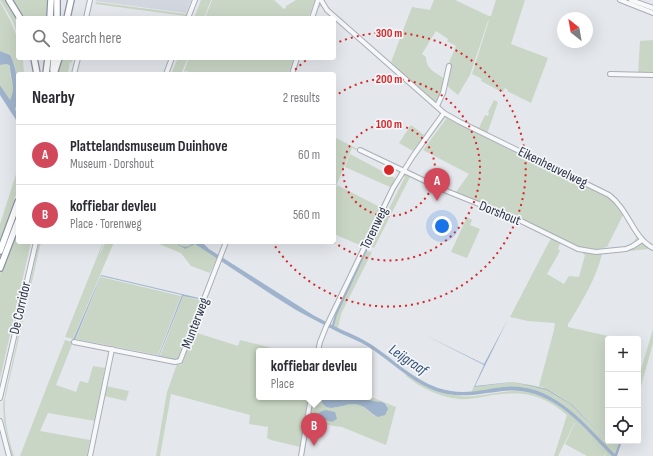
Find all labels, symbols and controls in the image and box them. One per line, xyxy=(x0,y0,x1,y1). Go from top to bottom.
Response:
north arrow xyxy=(557,12,593,48)
search box xyxy=(16,16,336,60)
text: 300 m xyxy=(376,26,402,41)
icon: search xyxy=(30,27,52,49)
text: Search here xyxy=(62,29,122,48)
text: 200 m xyxy=(376,72,402,87)
text: Nearby xyxy=(32,88,75,108)
text: 2 results xyxy=(283,90,320,106)
text: 100 m xyxy=(376,117,402,132)
text: Plattelandsmuseum Duinhove xyxy=(70,137,228,156)
street label: Eikenheuvelweg xyxy=(516,143,591,191)
text: A xyxy=(42,147,48,163)
text: 60 m xyxy=(298,147,320,163)
text: Museum · Dorshout xyxy=(70,156,154,172)
centre of rings xyxy=(382,163,396,177)
pin: A xyxy=(424,168,450,201)
text: koffiebar devleu xyxy=(70,197,156,216)
street label: Dorshout xyxy=(477,197,523,229)
street label: Torenweg xyxy=(356,204,392,252)
text: B xyxy=(42,207,48,223)
text: 560 m xyxy=(293,207,320,223)
text: Place · Torenweg xyxy=(70,216,142,232)
your location xyxy=(432,216,452,236)
street label: De Corridor xyxy=(6,280,34,336)
street label: Munterweg xyxy=(178,295,213,351)
map controls xyxy=(605,336,641,444)
button: + xyxy=(605,336,641,372)
water label: Leijgraaf xyxy=(385,340,433,381)
popup xyxy=(256,348,372,400)
text: koffiebar devleu xyxy=(271,357,357,376)
button: − xyxy=(605,372,641,408)
text: Place xyxy=(271,376,294,392)
button: locate xyxy=(605,408,641,444)
pin: B xyxy=(301,413,327,446)

